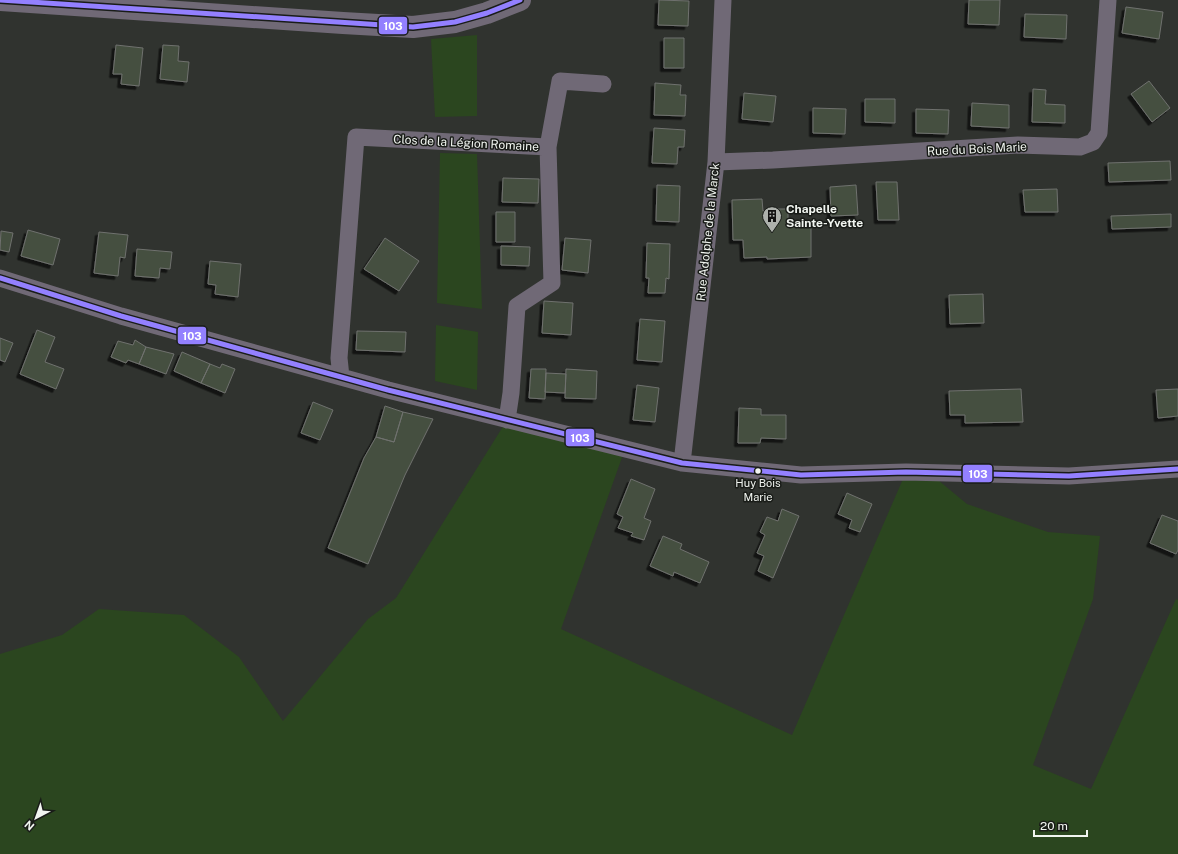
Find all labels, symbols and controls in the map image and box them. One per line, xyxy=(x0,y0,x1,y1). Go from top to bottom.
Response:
line badge: 103 xyxy=(378,16,408,35)
text: 103 xyxy=(383,20,403,32)
street label: Clos de la Légion Romaine xyxy=(393,132,539,154)
street label: Rue du Bois Marie xyxy=(927,139,1027,159)
street label: Rue Adolphe de la Marck xyxy=(694,162,722,302)
place label: Chapelle Sainte-Yvette xyxy=(786,202,863,230)
building icon: Chapelle Sainte-Yvette xyxy=(761,205,783,233)
line badge: 103 xyxy=(177,326,207,345)
text: 103 xyxy=(182,330,202,342)
line badge: 103 xyxy=(565,428,595,447)
text: 103 xyxy=(570,432,590,444)
line badge: 103 xyxy=(962,464,993,483)
marker: Huy Bois Marie xyxy=(753,466,763,476)
text: 103 xyxy=(968,468,988,480)
place label: Huy Bois Marie xyxy=(735,477,781,503)
north arrow xyxy=(16,798,56,838)
scale bar xyxy=(1034,812,1087,838)
text: N xyxy=(22,818,37,833)
text: 20 m xyxy=(1040,819,1068,833)

